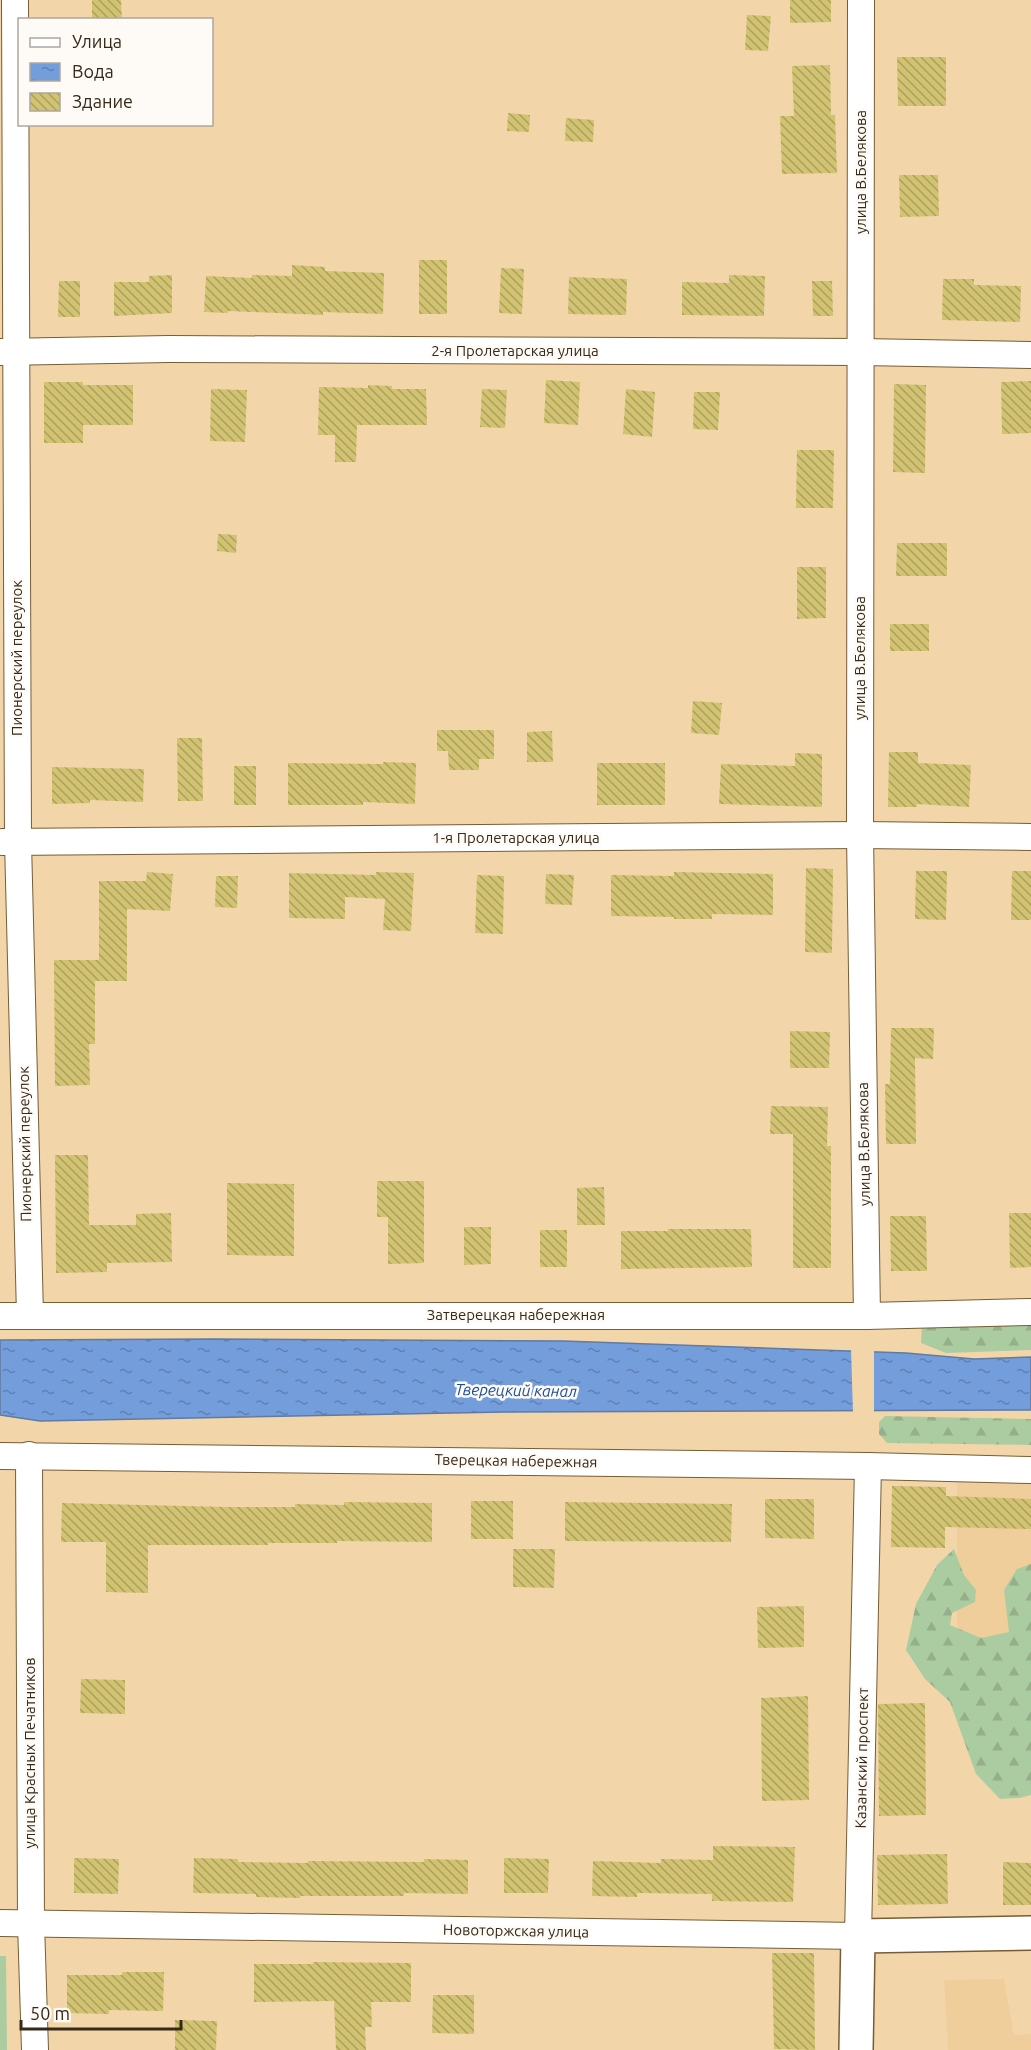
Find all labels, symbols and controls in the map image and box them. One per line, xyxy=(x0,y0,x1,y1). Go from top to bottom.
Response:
legend xyxy=(18,18,213,126)
text: Улица xyxy=(72,31,122,51)
text: Вода xyxy=(72,61,114,81)
text: Здание xyxy=(72,91,133,111)
street label: улица В.Белякова xyxy=(852,110,869,234)
street label: 2-я Пролетарская улица xyxy=(431,342,599,359)
street label: Пионерский переулок xyxy=(8,580,25,736)
street label: улица В.Белякова xyxy=(851,596,868,720)
street label: 1-я Пролетарская улица xyxy=(432,829,600,846)
street label: Пионерский переулок xyxy=(15,1066,34,1222)
street label: улица В.Белякова xyxy=(854,1082,873,1206)
street label: Затверецкая набережная xyxy=(427,1306,605,1323)
water label: Тверецкий канал xyxy=(455,1380,577,1400)
street label: Тверецкая набережная xyxy=(434,1451,598,1470)
street label: улица Красных Печатников xyxy=(21,1658,38,1849)
street label: Казанский проспект xyxy=(852,1687,871,1829)
street label: Новоторжская улица xyxy=(443,1921,589,1940)
scale bar xyxy=(21,1993,182,2031)
text: 50 m xyxy=(30,2003,70,2023)

